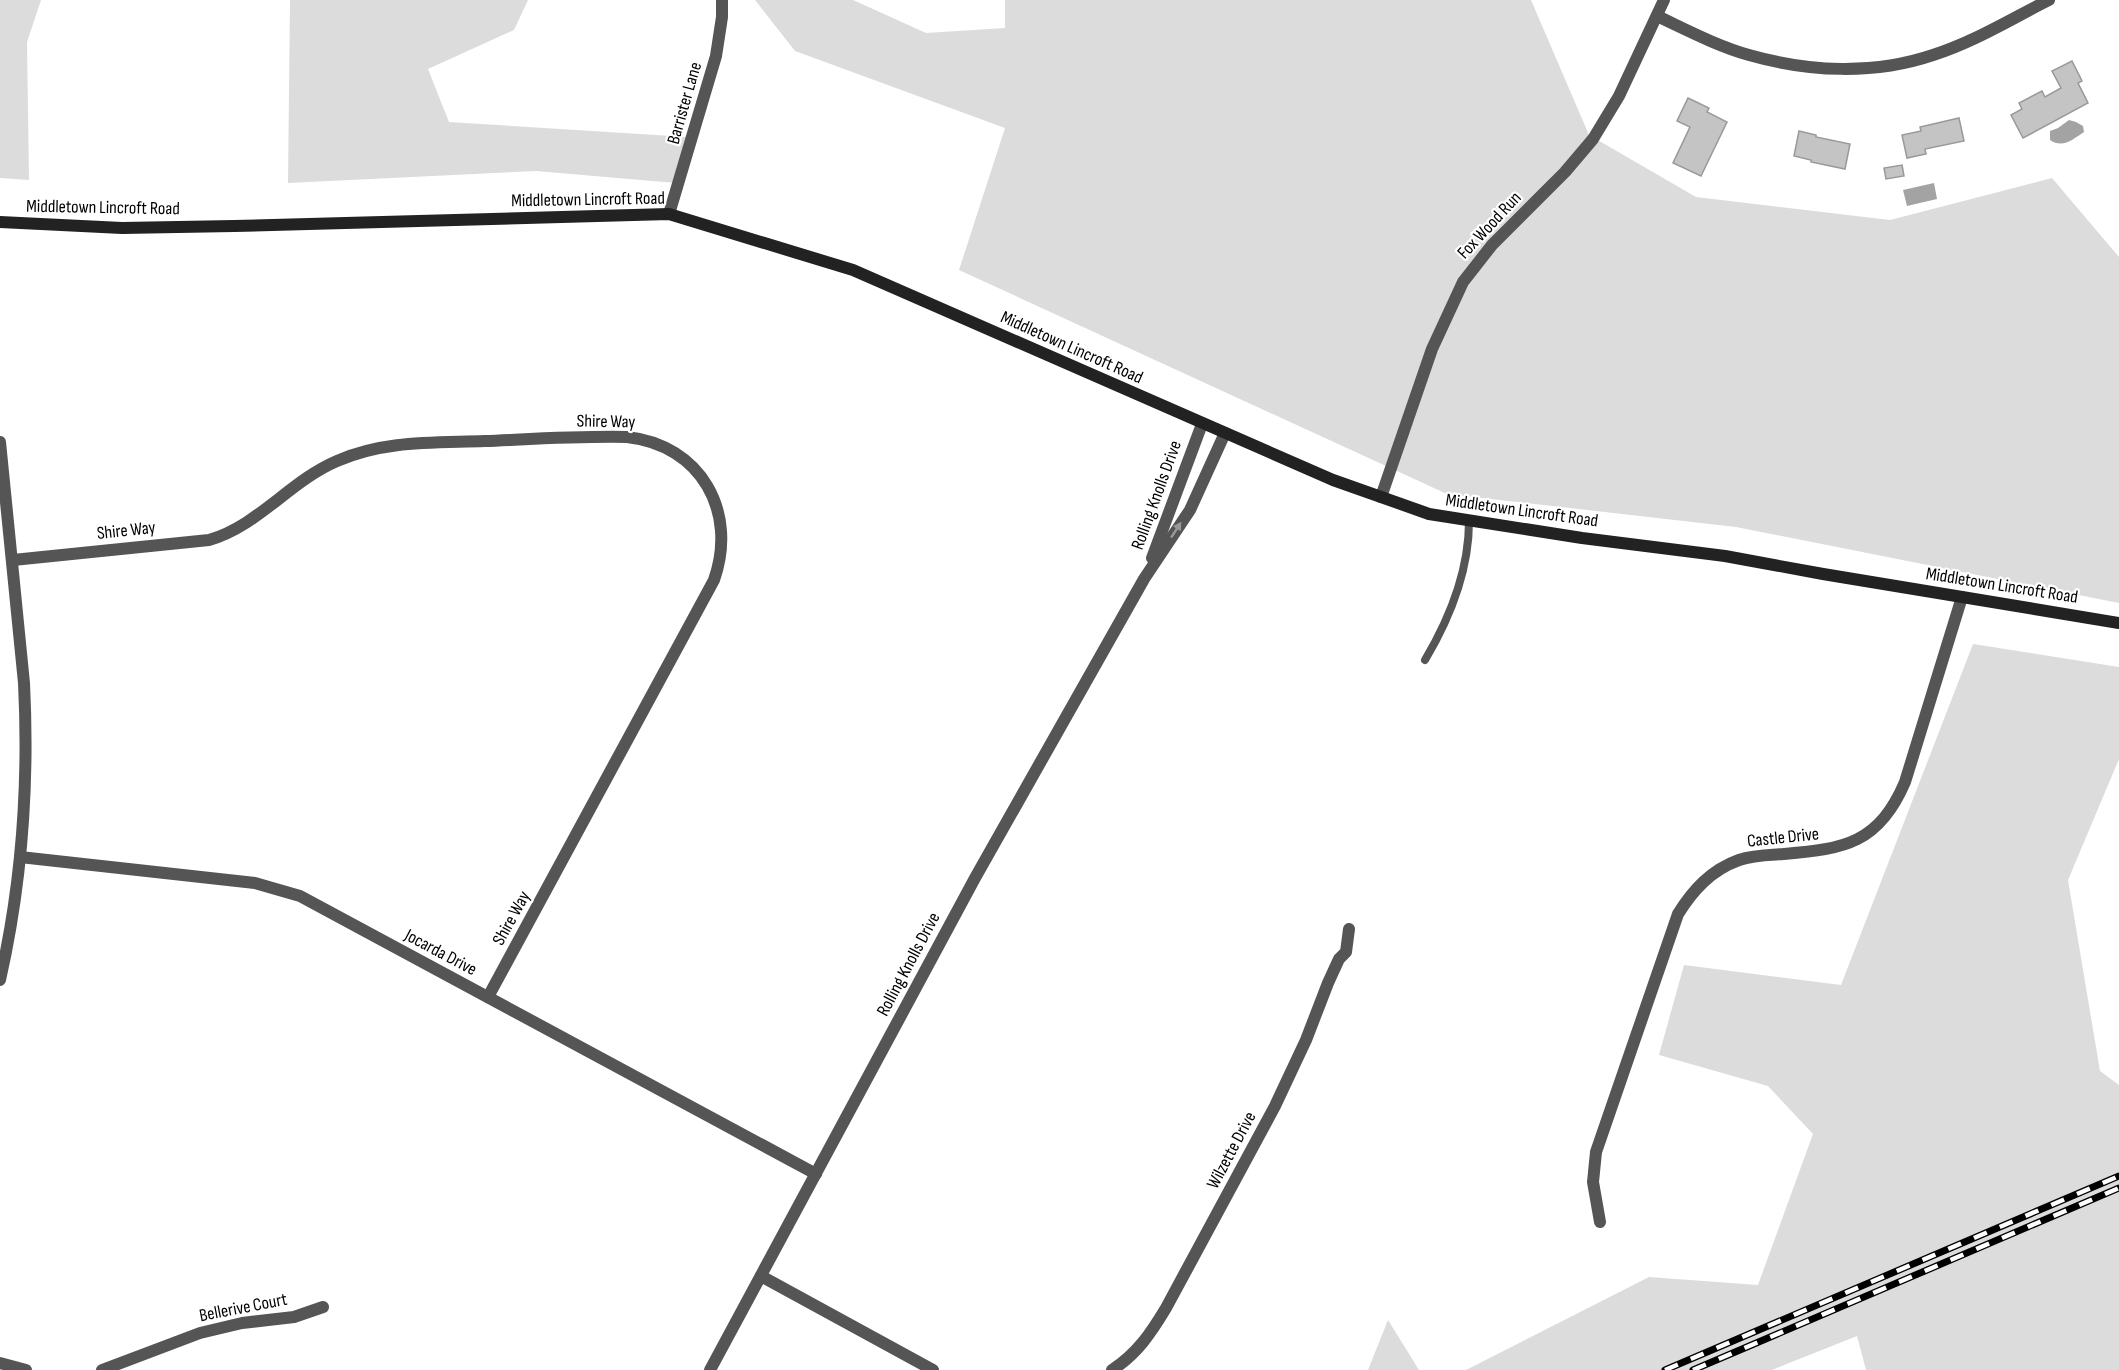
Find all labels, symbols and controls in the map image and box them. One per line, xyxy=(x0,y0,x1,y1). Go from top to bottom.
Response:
street label: Barrister Lane xyxy=(663,60,706,147)
street label: Middletown Lincroft Road xyxy=(511,188,665,211)
street label: Fox Wood Run xyxy=(1453,188,1526,263)
street label: Middletown Lincroft Road xyxy=(26,196,180,219)
street label: Middletown Lincroft Road xyxy=(997,307,1146,388)
street label: Shire Way xyxy=(576,410,636,433)
street label: Rolling Knolls Drive xyxy=(1127,438,1186,553)
street label: Middletown Lincroft Road xyxy=(1444,489,1599,532)
street label: Shire Way xyxy=(96,517,156,544)
one-way arrow xyxy=(1170,522,1181,538)
street label: Middletown Lincroft Road xyxy=(1924,563,2079,608)
street label: Castle Drive xyxy=(1746,823,1820,852)
street label: Shire Way xyxy=(488,887,535,949)
street label: Rolling Knolls Drive xyxy=(872,909,945,1020)
street label: Jocarda Drive xyxy=(400,924,480,980)
street label: Wilzette Drive xyxy=(1202,1108,1260,1192)
street label: Bellerive Court xyxy=(197,1289,289,1326)

